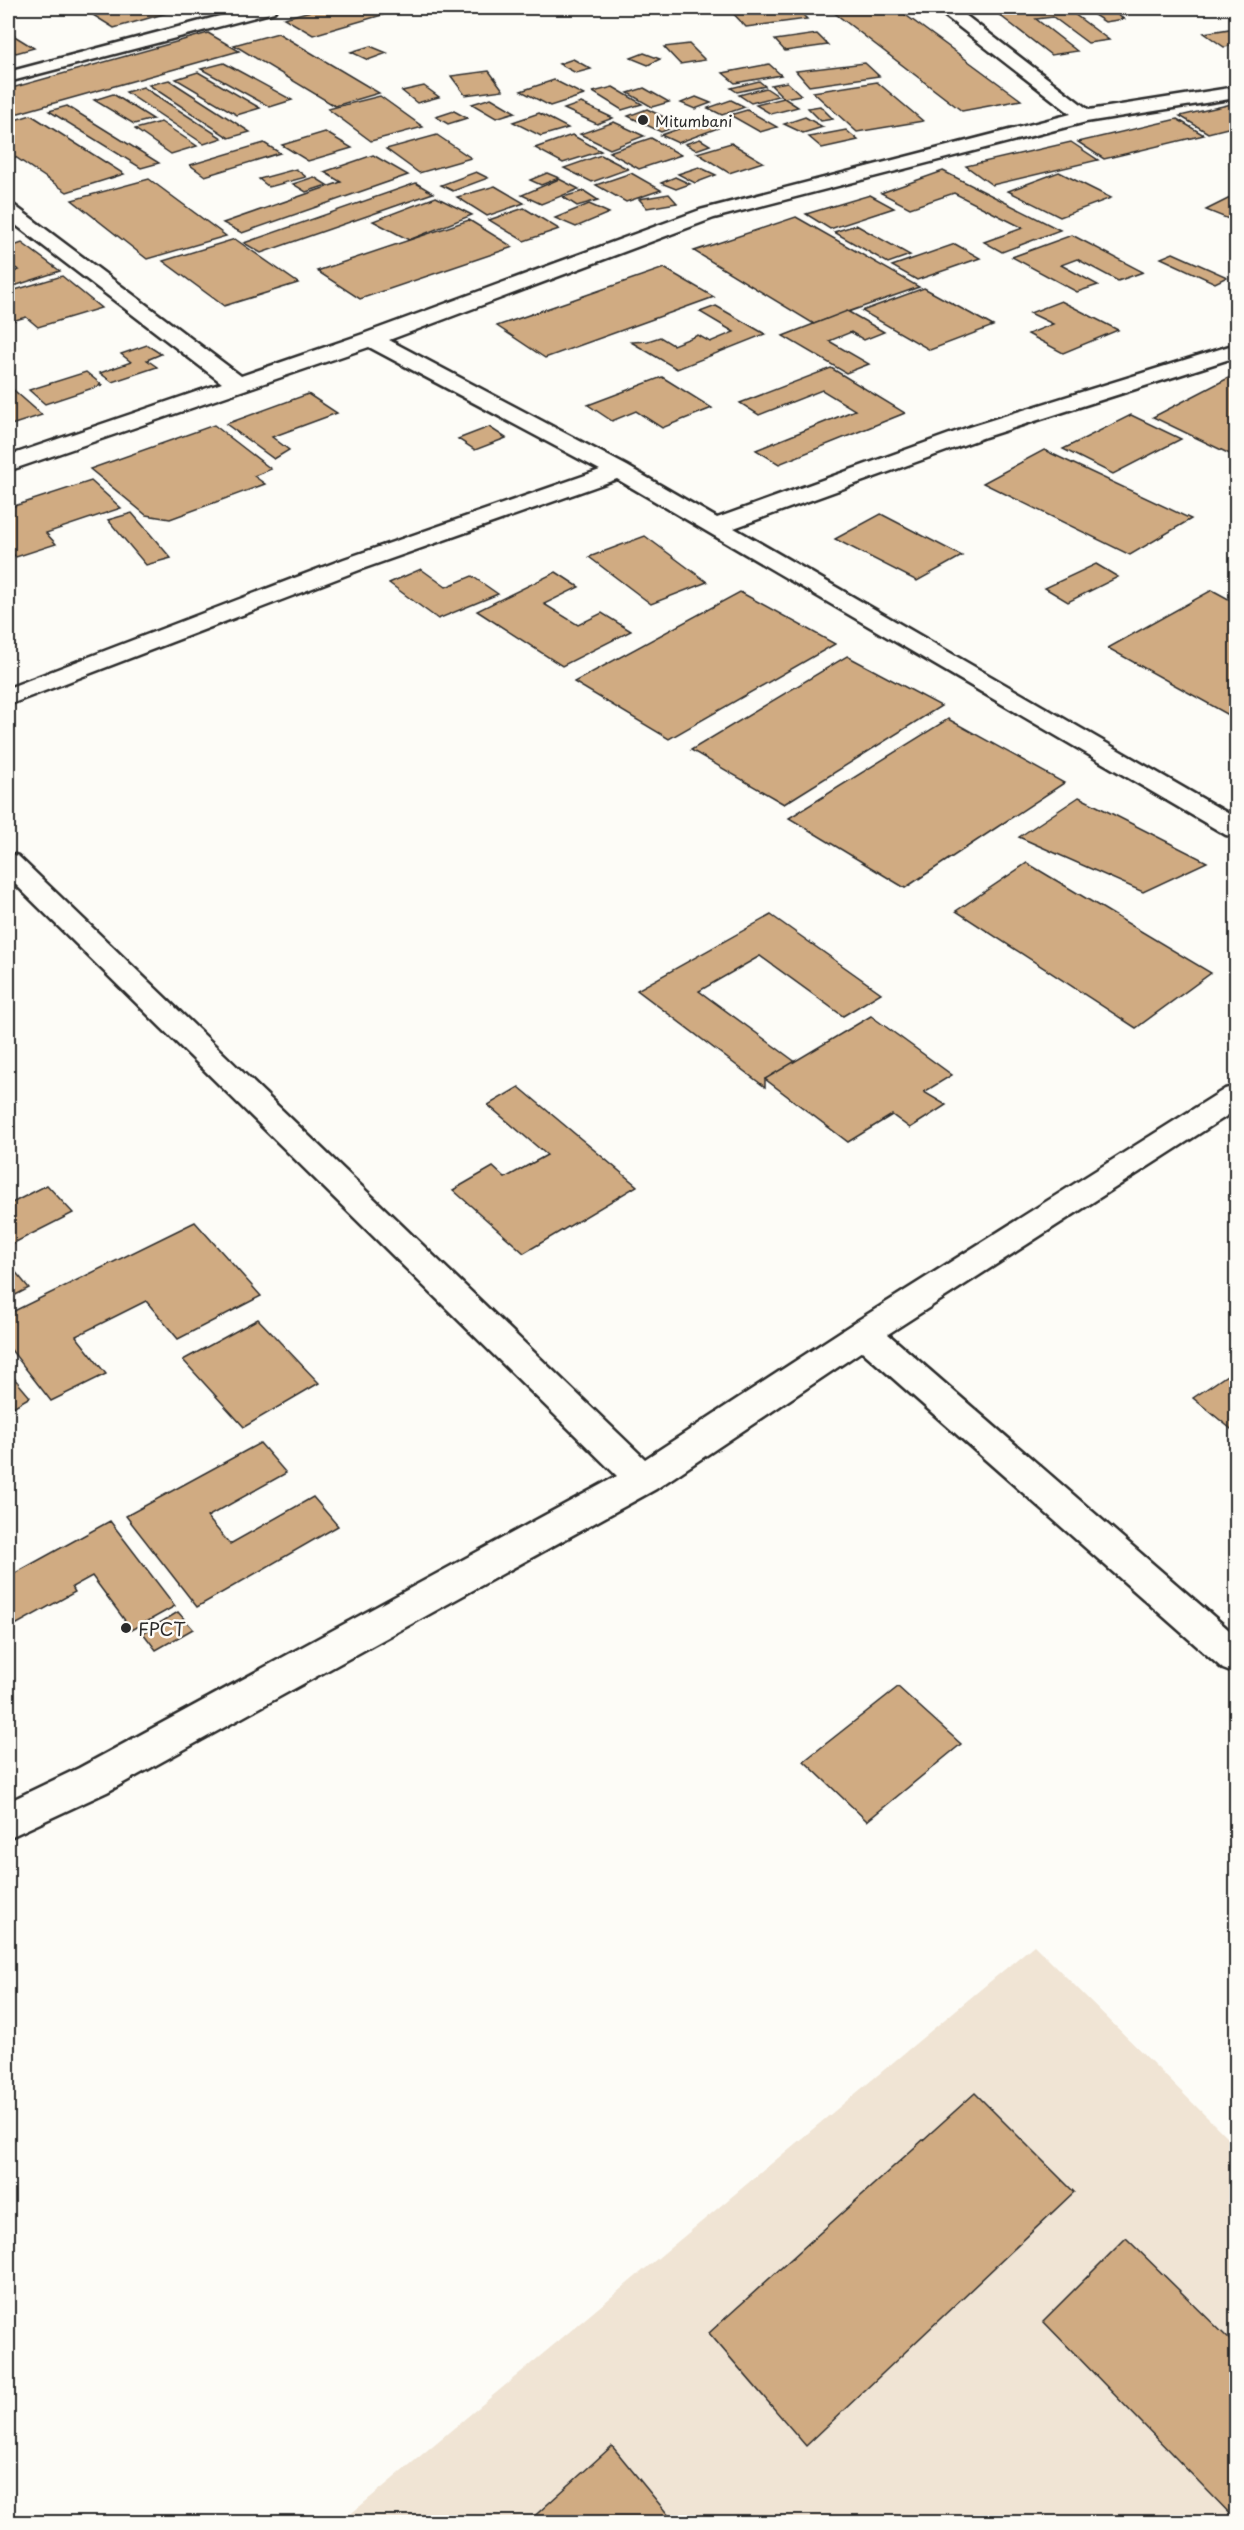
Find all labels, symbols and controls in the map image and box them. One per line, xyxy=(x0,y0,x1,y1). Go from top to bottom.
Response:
place label: Mitumbani xyxy=(655,109,732,132)
marker: Mitumbani xyxy=(636,113,650,127)
place label: FPCT xyxy=(138,1615,186,1642)
marker: FPCT xyxy=(119,1621,133,1635)

